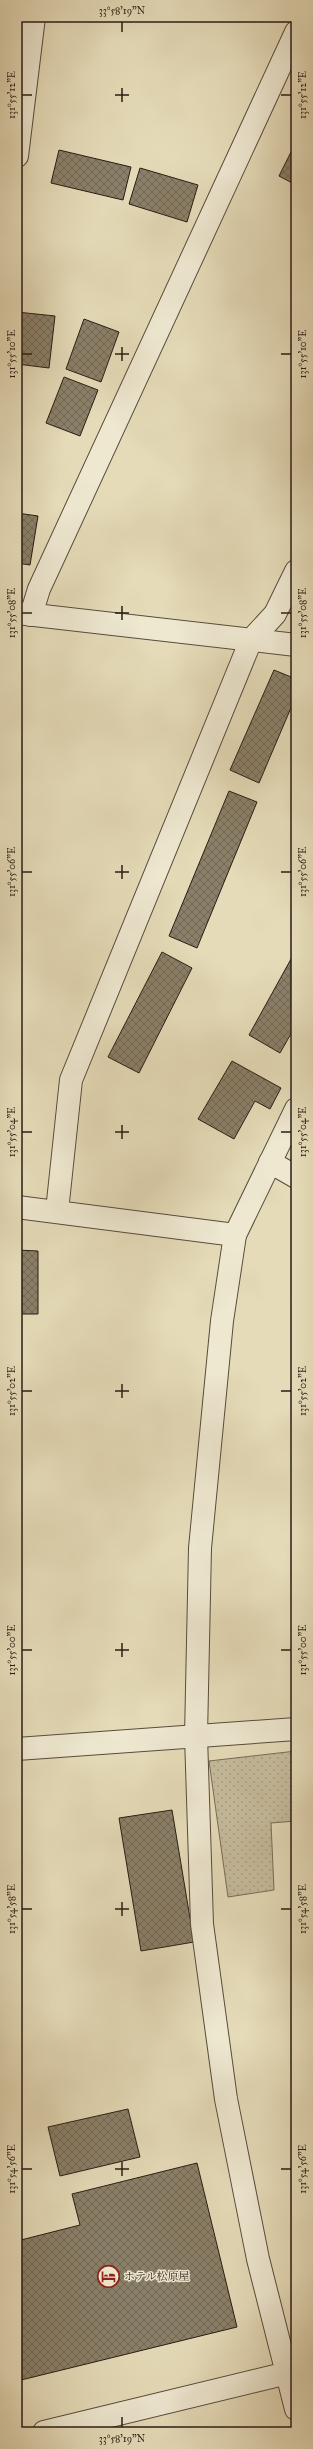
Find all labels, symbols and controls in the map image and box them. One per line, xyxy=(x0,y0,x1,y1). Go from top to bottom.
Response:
text: 33°58'19"N xyxy=(99,5,146,17)
text: 131°55'12"E xyxy=(6,71,18,119)
text: 131°55'12"E xyxy=(297,71,309,119)
text: 131°55'10"E xyxy=(6,330,18,378)
text: 131°55'10"E xyxy=(297,330,309,378)
text: 131°55'08"E xyxy=(6,588,18,638)
text: 131°55'08"E xyxy=(297,588,309,638)
text: 131°55'06"E xyxy=(6,847,18,897)
text: 131°55'06"E xyxy=(297,847,309,897)
text: 131°55'04"E xyxy=(6,1107,18,1157)
text: 131°55'04"E xyxy=(297,1107,309,1157)
text: 131°55'02"E xyxy=(6,1366,18,1416)
text: 131°55'02"E xyxy=(297,1366,309,1416)
text: 131°55'00"E xyxy=(6,1625,18,1675)
text: 131°55'00"E xyxy=(297,1625,309,1675)
text: 131°54'58"E xyxy=(6,1884,18,1934)
text: 131°54'58"E xyxy=(297,1884,309,1934)
text: 131°54'56"E xyxy=(6,2144,18,2194)
text: 131°54'56"E xyxy=(297,2144,309,2194)
hotel icon: ホテル松原屋 xyxy=(96,2263,122,2289)
place label: ホテル松原屋 xyxy=(124,2270,189,2283)
text: 33°58'19"N xyxy=(99,2433,146,2445)

